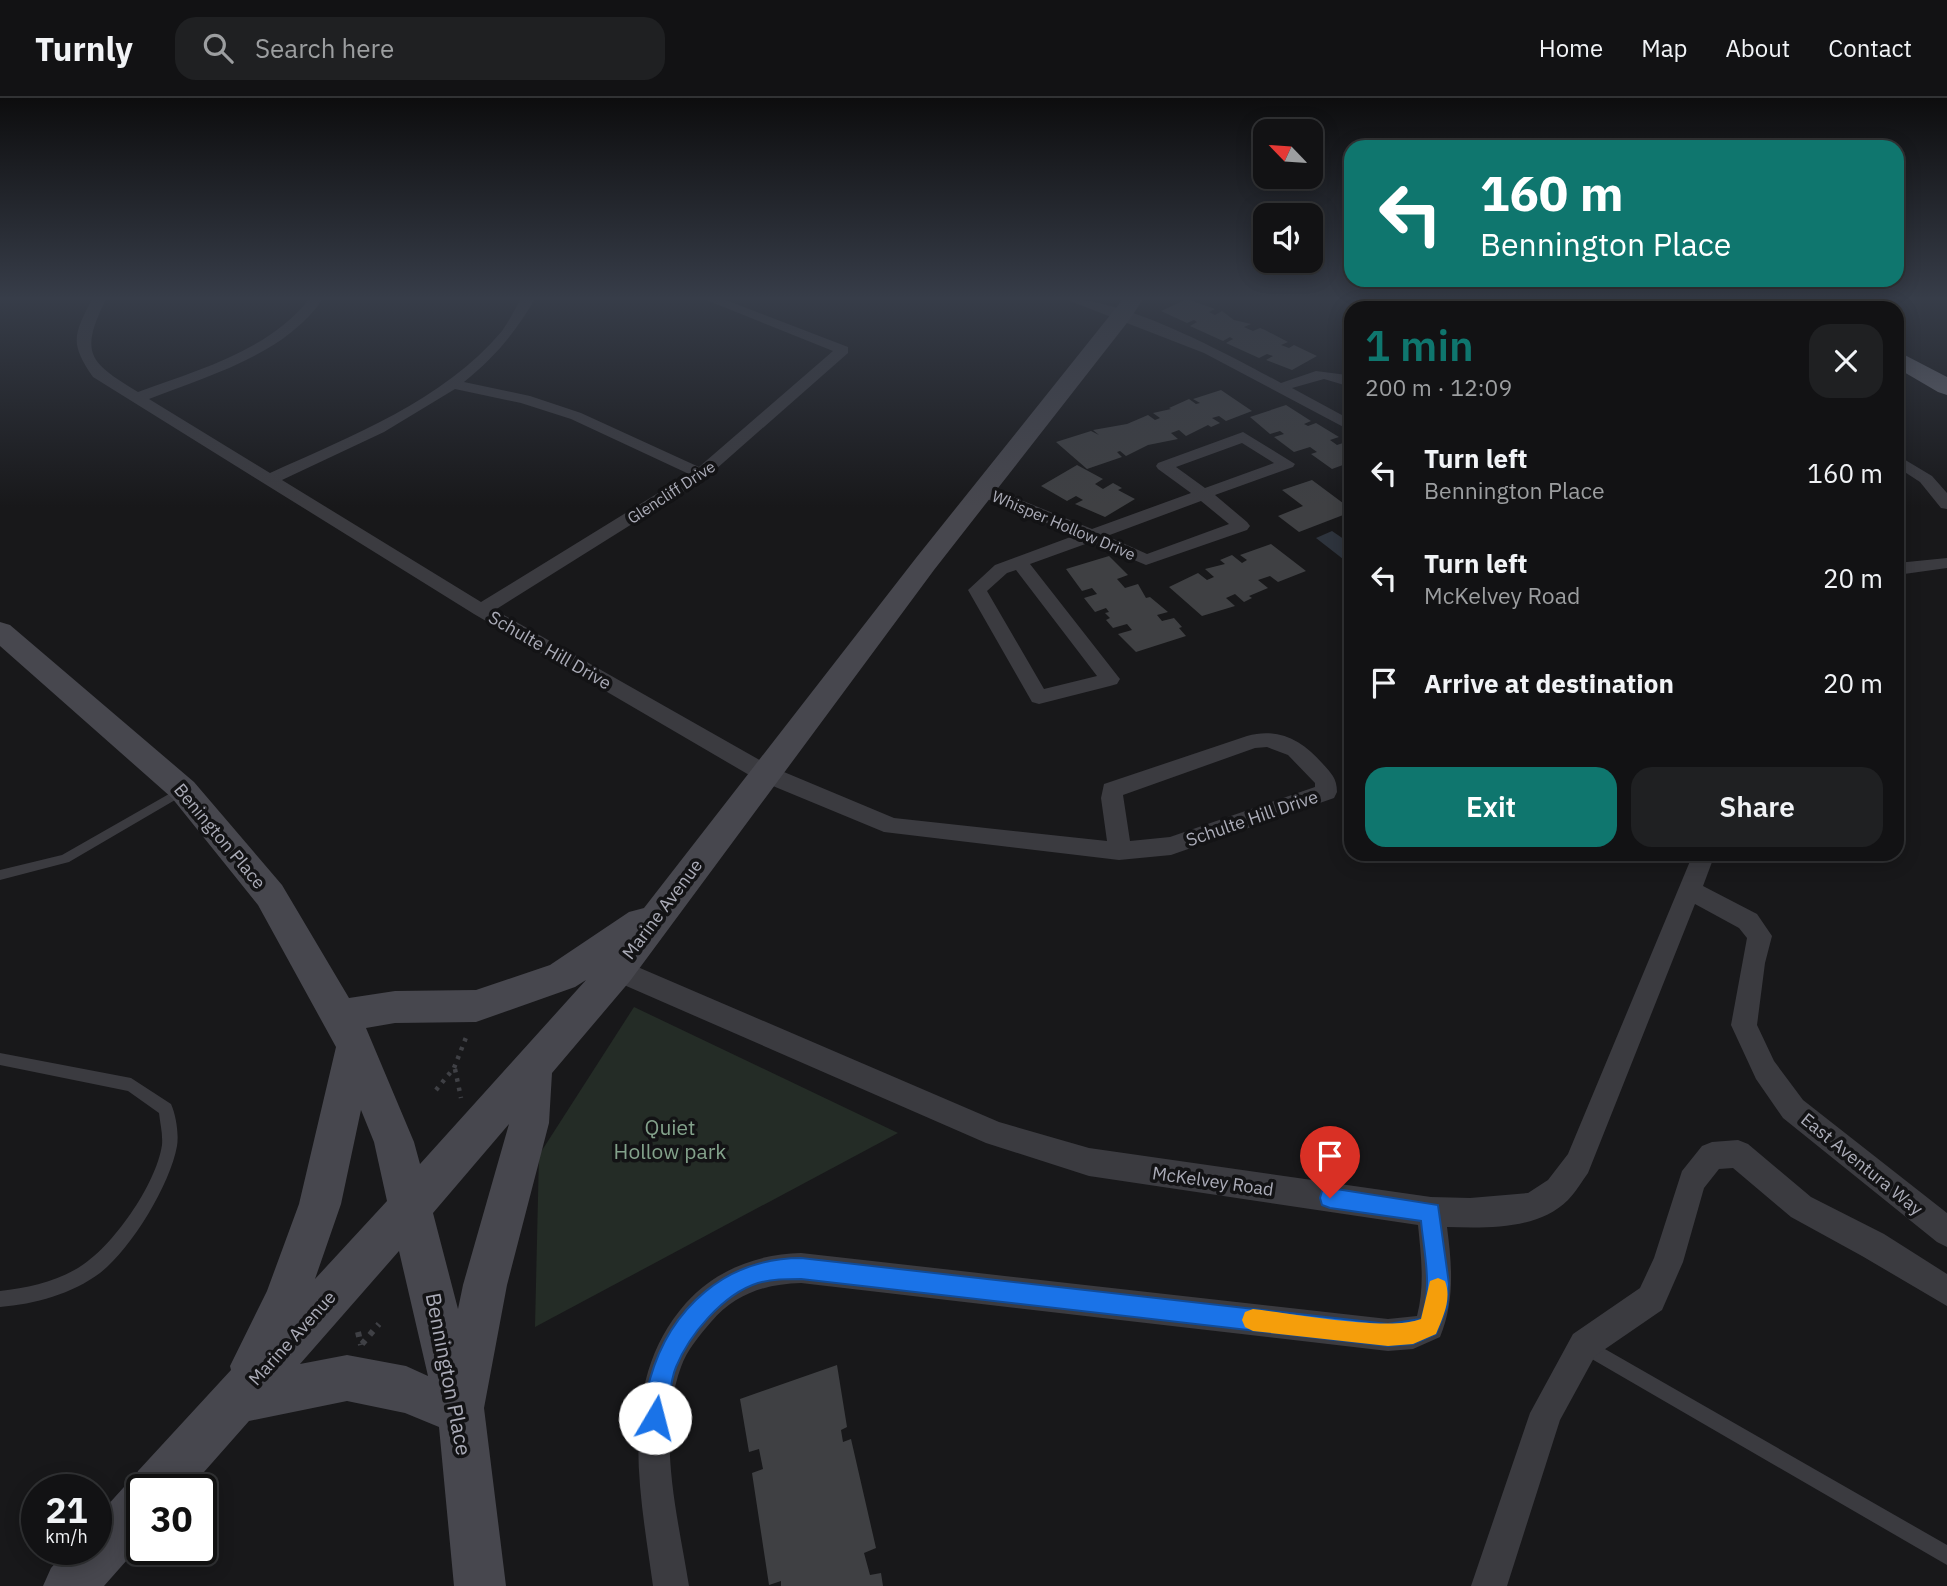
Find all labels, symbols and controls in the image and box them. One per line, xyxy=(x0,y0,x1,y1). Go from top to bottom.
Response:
search box xyxy=(175,17,665,80)
text: Turnly xyxy=(35,27,133,70)
icon: search xyxy=(199,29,237,67)
text: Search here xyxy=(255,31,394,65)
text: Home xyxy=(1539,32,1603,64)
text: Map xyxy=(1641,32,1687,64)
text: About xyxy=(1725,32,1790,64)
text: Contact xyxy=(1828,32,1912,64)
north arrow xyxy=(1253,119,1323,189)
map controls xyxy=(1253,119,1323,273)
text: 160 m xyxy=(1480,161,1624,224)
icon: left xyxy=(1365,168,1456,259)
button: sound xyxy=(1253,203,1323,273)
text: Bennington Place xyxy=(1480,223,1731,265)
text: 1 min xyxy=(1365,318,1474,373)
button: close xyxy=(1809,324,1883,398)
text: 200 m · 12:09 xyxy=(1365,372,1512,402)
text: Turn left xyxy=(1424,441,1527,475)
icon: left xyxy=(1365,454,1403,492)
street label: Glencliff Drive xyxy=(623,456,719,528)
text: 160 m xyxy=(1807,456,1883,490)
text: Bennington Place xyxy=(1424,475,1605,505)
street label: Whisper Hollow Drive xyxy=(989,486,1139,564)
text: Turn left xyxy=(1424,546,1527,580)
icon: left xyxy=(1365,559,1403,597)
text: 20 m xyxy=(1823,561,1883,595)
text: McKelvey Road xyxy=(1424,580,1580,610)
street label: Schulte Hill Drive xyxy=(484,606,616,695)
icon: arrive xyxy=(1365,664,1403,702)
text: Arrive at destination xyxy=(1424,666,1674,700)
text: 20 m xyxy=(1823,666,1883,700)
button: Exit xyxy=(1365,767,1617,847)
button: Share xyxy=(1631,767,1883,847)
street label: Benington Place xyxy=(169,778,271,894)
street label: Schulte Hill Drive xyxy=(1183,785,1321,851)
street label: Marine Avenue xyxy=(617,854,707,964)
street label: East Aventura Way xyxy=(1796,1108,1928,1220)
park label: Quiet Hollow park xyxy=(614,1113,726,1165)
pin xyxy=(1300,1126,1360,1198)
icon: arrive xyxy=(1311,1137,1349,1175)
street label: McKelvey Road xyxy=(1151,1161,1275,1201)
street label: Marine Avenue xyxy=(243,1286,341,1390)
street label: Bennington Place xyxy=(420,1290,478,1458)
position arrow xyxy=(618,1381,692,1455)
speed limit sign: 30 xyxy=(126,1474,217,1565)
text: 21 xyxy=(45,1487,88,1533)
text: km/h xyxy=(45,1525,88,1548)

